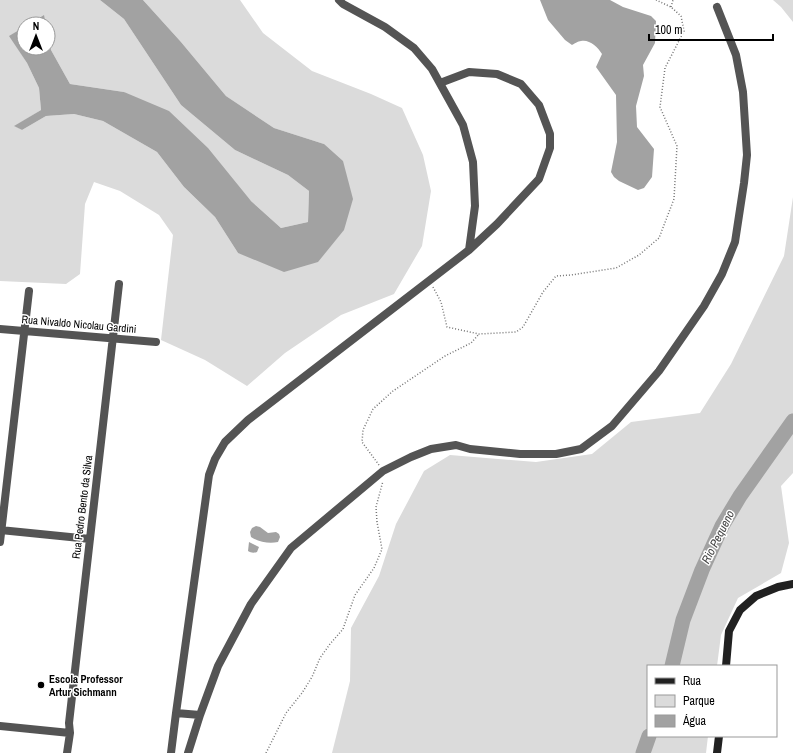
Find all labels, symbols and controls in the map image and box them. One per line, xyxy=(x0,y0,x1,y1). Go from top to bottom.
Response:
north arrow xyxy=(16,16,56,56)
scale bar xyxy=(649,16,773,42)
text: N xyxy=(33,19,39,33)
text: 100 m xyxy=(655,22,682,38)
street label: Rua Nivaldo Nicolau Gardini xyxy=(21,312,137,336)
street label: Rua Pedro Bento da Silva xyxy=(69,454,95,560)
water label: Rio Pequeno xyxy=(698,507,738,566)
legend xyxy=(647,665,777,737)
place label: Escola Professor Artur Sichmann xyxy=(49,672,123,699)
text: Rua xyxy=(683,673,702,689)
marker: Escola Professor Artur Sichmann xyxy=(36,680,46,690)
text: Parque xyxy=(683,693,715,709)
text: Água xyxy=(682,713,707,729)

